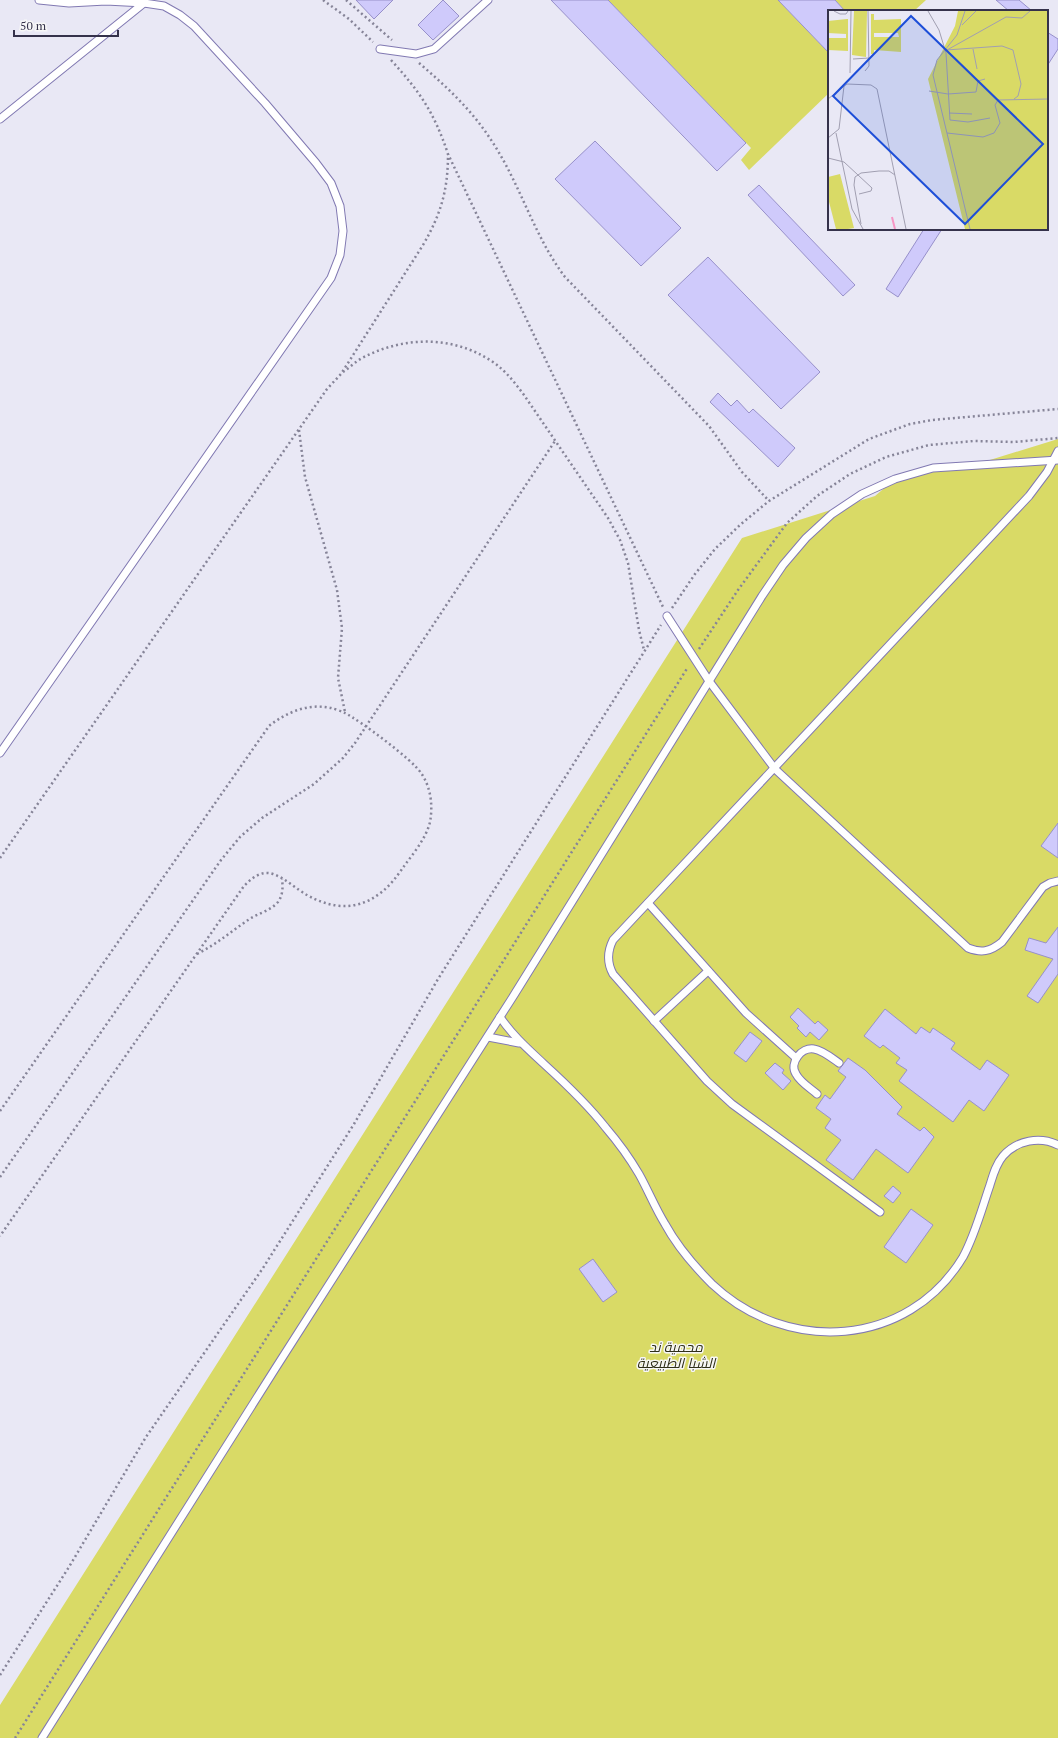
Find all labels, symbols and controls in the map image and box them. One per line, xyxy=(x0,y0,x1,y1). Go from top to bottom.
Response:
inset map xyxy=(828,10,1048,230)
scale bar xyxy=(14,12,118,38)
text: 50 m xyxy=(20,18,47,33)
park label: محمية ند الشبا الطبيعية xyxy=(637,1337,717,1372)

